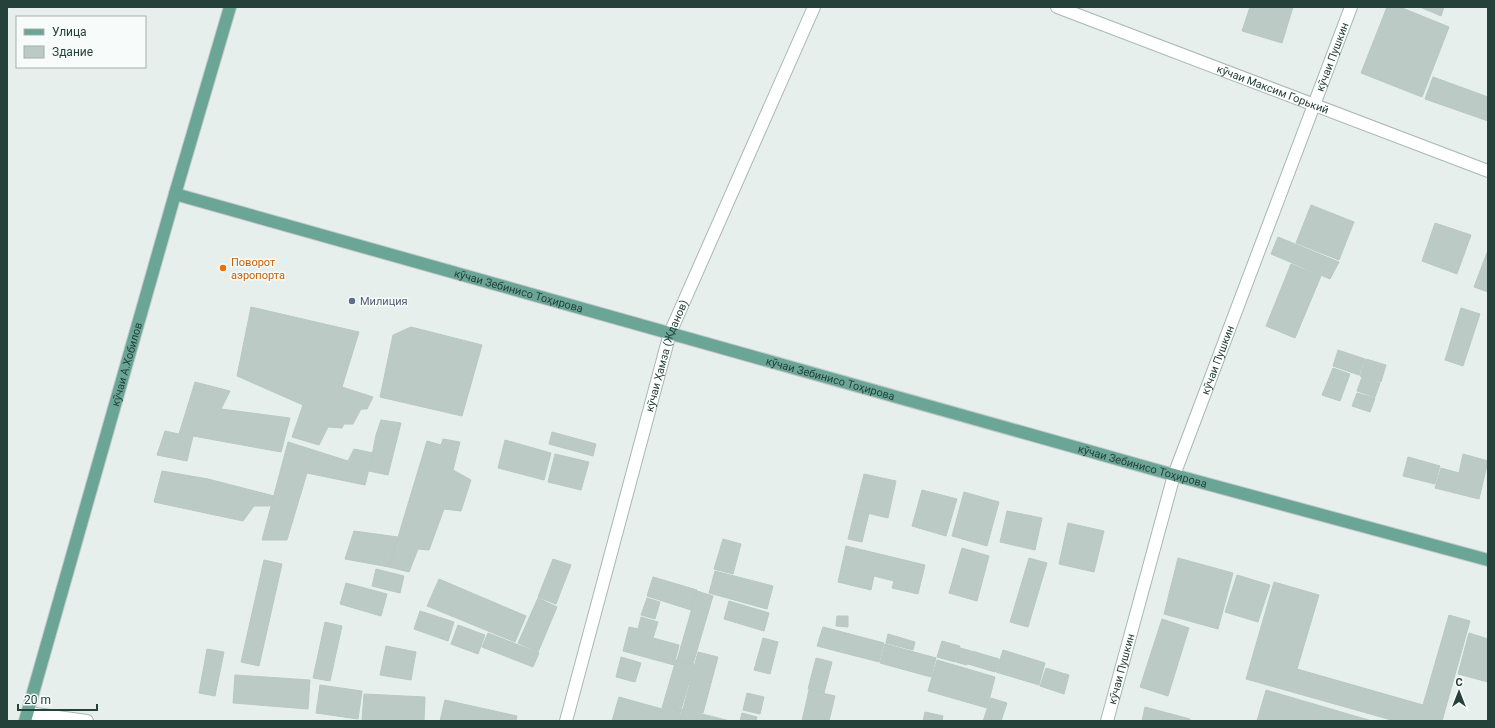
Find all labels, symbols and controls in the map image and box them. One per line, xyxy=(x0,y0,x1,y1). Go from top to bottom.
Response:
legend xyxy=(16,16,146,68)
street label: кӯчаи Пушкин xyxy=(1313,20,1351,93)
text: Улица xyxy=(52,25,87,39)
text: Здание xyxy=(52,45,93,59)
street label: кӯчаи Максим Горький xyxy=(1215,62,1331,116)
place label: Поворот аэропорта xyxy=(231,256,285,282)
marker: Поворот аэропорта xyxy=(218,263,228,273)
street label: кӯчаи Зебинисо Тоҳирова xyxy=(453,266,585,315)
place label: Милиция xyxy=(360,295,408,308)
marker: Милиция xyxy=(347,296,357,306)
street label: кӯчаи Ҳамза (Жданов) xyxy=(643,298,690,413)
street label: кӯчаи А.Хобилов xyxy=(108,321,145,408)
street label: кӯчаи Пушкин xyxy=(1199,324,1236,396)
street label: кӯчаи Зебинисо Тоҳирова xyxy=(765,354,896,403)
street label: кӯчаи Зебинисо Тоҳирова xyxy=(1077,442,1208,490)
street label: кӯчаи Пушкин xyxy=(1105,632,1137,706)
north arrow xyxy=(1439,672,1479,712)
text: С xyxy=(1455,676,1463,689)
scale bar xyxy=(18,686,97,712)
text: 20 m xyxy=(24,693,51,707)

